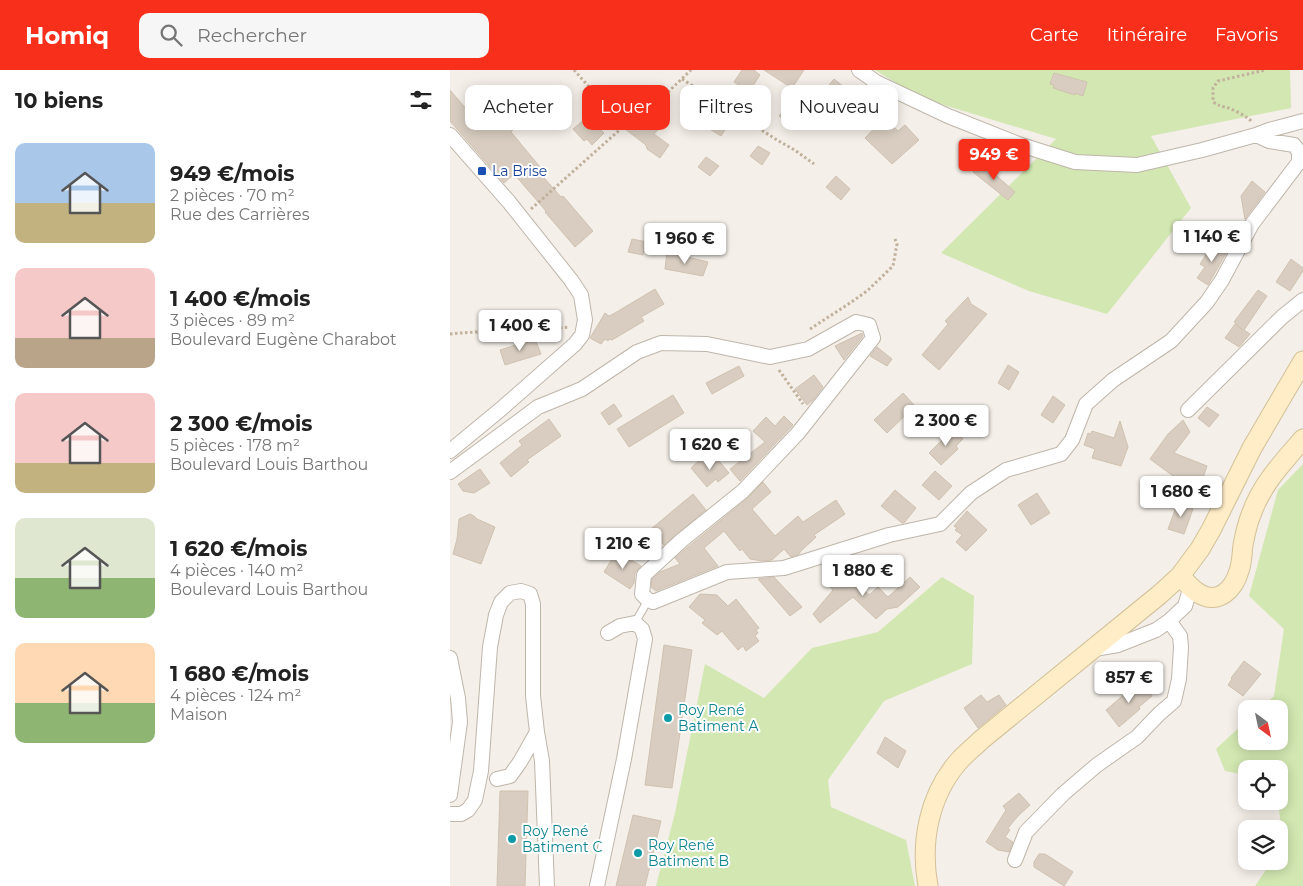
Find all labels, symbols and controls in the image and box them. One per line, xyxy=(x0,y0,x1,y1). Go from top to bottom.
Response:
search box xyxy=(139,13,489,58)
text: Homiq xyxy=(25,21,109,50)
icon: search xyxy=(157,21,185,49)
text: Rechercher xyxy=(197,24,307,47)
text: Carte xyxy=(1030,24,1079,46)
text: Itinéraire xyxy=(1107,24,1187,46)
text: Favoris xyxy=(1215,24,1278,46)
chip: Acheter xyxy=(465,85,572,130)
chip: Louer xyxy=(582,85,670,130)
chip: Filtres xyxy=(680,85,771,130)
chip: Nouveau xyxy=(781,85,898,130)
icon: filters xyxy=(407,86,435,114)
text: 10 biens xyxy=(15,88,103,113)
pin: 949 € xyxy=(959,138,1029,181)
text: 949 € xyxy=(970,145,1018,164)
text: 949 €/mois xyxy=(170,161,294,186)
place label: La Brise xyxy=(492,162,547,180)
icon: home xyxy=(55,163,115,223)
marker: La Brise xyxy=(476,165,488,177)
text: 2 pièces · 70 m² xyxy=(170,186,295,205)
text: Rue des Carrières xyxy=(170,205,310,224)
pin: 1 140 € xyxy=(1166,220,1258,263)
pin: 1 960 € xyxy=(639,222,731,265)
text: 1 140 € xyxy=(1184,227,1240,246)
text: 1 960 € xyxy=(655,229,715,248)
text: 1 400 €/mois xyxy=(170,286,310,311)
icon: home xyxy=(55,288,115,348)
pin: 1 400 € xyxy=(474,310,566,352)
text: 3 pièces · 89 m² xyxy=(170,311,295,330)
text: 1 400 € xyxy=(489,316,551,335)
text: Boulevard Eugène Charabot xyxy=(170,330,397,349)
pin: 2 300 € xyxy=(900,404,992,447)
text: 2 300 €/mois xyxy=(170,411,313,436)
text: 2 300 € xyxy=(915,411,977,430)
icon: home xyxy=(55,413,115,473)
pin: 1 620 € xyxy=(664,428,756,471)
text: 1 620 € xyxy=(681,435,739,454)
text: 5 pièces · 178 m² xyxy=(170,436,300,455)
text: Boulevard Louis Barthou xyxy=(170,455,368,474)
pin: 1 680 € xyxy=(1135,476,1227,518)
text: 1 680 € xyxy=(1151,482,1211,501)
pin: 1 210 € xyxy=(577,528,669,570)
text: 1 210 € xyxy=(596,534,650,553)
text: 1 620 €/mois xyxy=(170,536,307,561)
icon: home xyxy=(55,538,115,598)
pin: 1 880 € xyxy=(817,554,909,597)
text: 4 pièces · 140 m² xyxy=(170,561,303,580)
text: 1 880 € xyxy=(833,561,893,580)
text: Boulevard Louis Barthou xyxy=(170,580,368,599)
text: 1 680 €/mois xyxy=(170,661,309,686)
pin: 857 € xyxy=(1094,662,1164,704)
icon: home xyxy=(55,663,115,723)
text: 857 € xyxy=(1105,668,1153,687)
text: 4 pièces · 124 m² xyxy=(170,686,301,705)
north arrow xyxy=(1238,700,1288,750)
map controls xyxy=(1238,700,1288,870)
place label: Roy René Batiment A xyxy=(678,701,759,735)
text: Maison xyxy=(170,705,228,724)
marker: Roy René Batiment A xyxy=(662,712,674,724)
button: locate xyxy=(1238,760,1288,810)
button: layers xyxy=(1238,820,1288,870)
place label: Roy René Batiment C xyxy=(522,822,602,856)
marker: Roy René Batiment C xyxy=(506,833,518,845)
place label: Roy René Batiment B xyxy=(648,836,729,870)
marker: Roy René Batiment B xyxy=(632,847,644,859)

